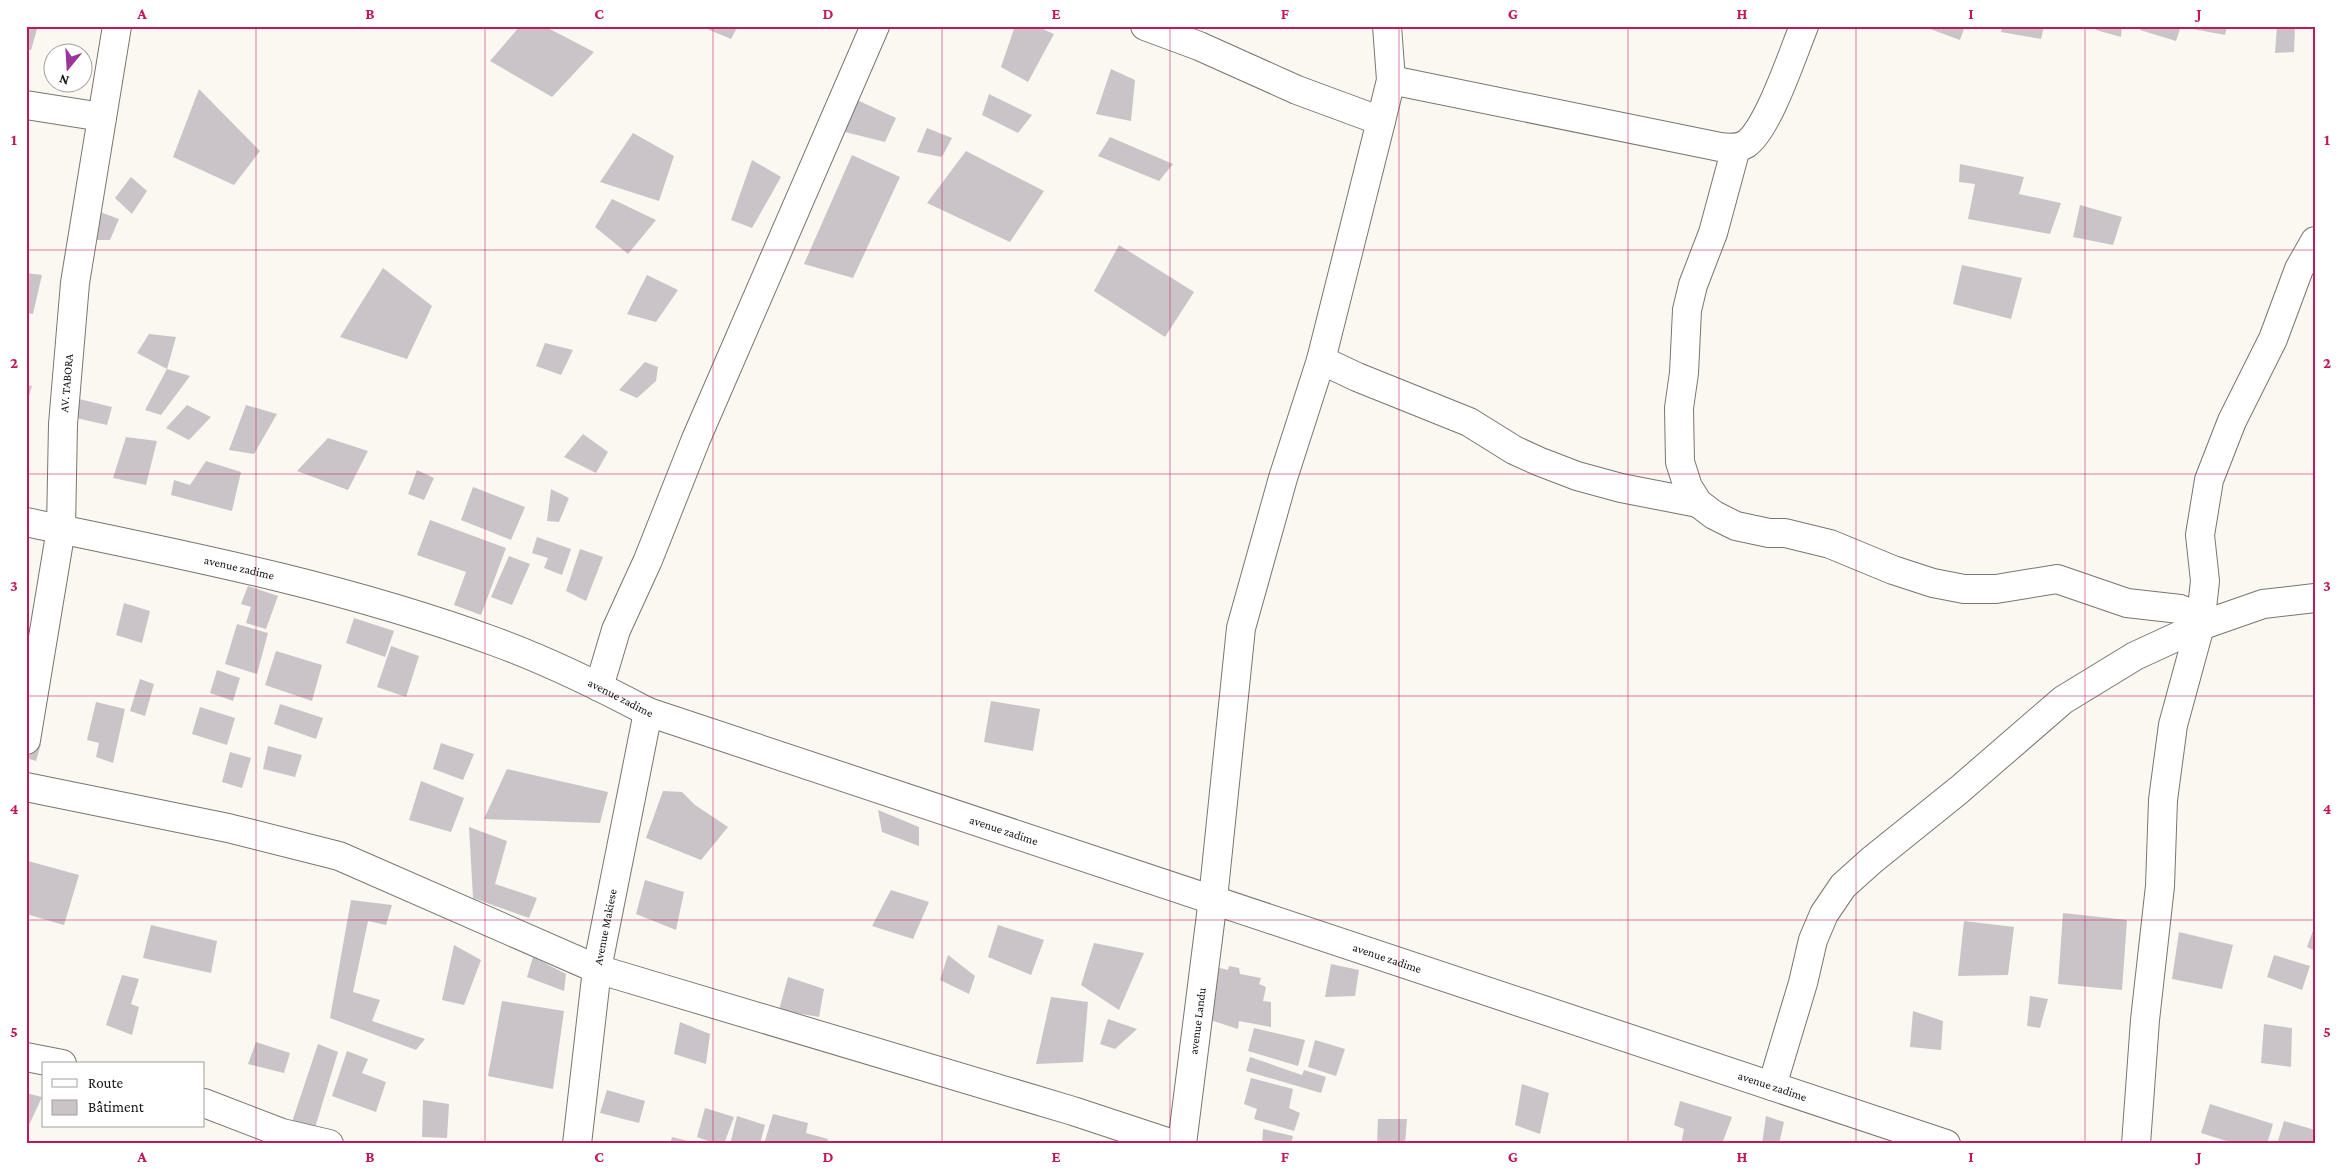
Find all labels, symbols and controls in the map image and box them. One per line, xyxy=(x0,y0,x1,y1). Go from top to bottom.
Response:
text: A xyxy=(136,5,147,22)
text: B xyxy=(365,5,375,22)
text: C xyxy=(594,5,604,22)
text: D xyxy=(822,5,834,22)
text: E xyxy=(1051,5,1061,22)
text: F xyxy=(1281,5,1290,22)
text: G xyxy=(1508,5,1518,22)
text: H xyxy=(1737,5,1748,22)
text: I xyxy=(1968,5,1974,22)
text: J xyxy=(2194,5,2202,22)
north arrow xyxy=(42,42,92,92)
text: N xyxy=(57,71,71,89)
text: 1 xyxy=(11,131,17,148)
text: 1 xyxy=(2324,131,2330,148)
street label: AV. TABORA xyxy=(57,353,76,413)
text: 2 xyxy=(10,354,18,371)
text: 2 xyxy=(2323,354,2331,371)
street label: avenue zadime xyxy=(203,553,276,583)
text: 3 xyxy=(10,577,18,594)
text: 3 xyxy=(2323,577,2331,594)
street label: avenue zadime xyxy=(585,675,655,720)
text: 4 xyxy=(10,800,19,817)
text: 4 xyxy=(2323,800,2332,817)
street label: avenue zadime xyxy=(968,812,1040,848)
street label: Avenue Makiese xyxy=(591,888,620,966)
street label: avenue zadime xyxy=(1351,940,1423,976)
street label: avenue Landu xyxy=(1186,986,1209,1055)
text: 5 xyxy=(10,1023,18,1040)
text: 5 xyxy=(2323,1023,2331,1040)
legend xyxy=(42,1062,205,1128)
street label: avenue zadime xyxy=(1736,1068,1809,1104)
text: Route xyxy=(88,1075,123,1091)
text: Bâtiment xyxy=(88,1099,145,1115)
text: A xyxy=(136,1148,147,1165)
text: B xyxy=(365,1148,375,1165)
text: C xyxy=(594,1148,604,1165)
text: D xyxy=(822,1148,834,1165)
text: E xyxy=(1051,1148,1061,1165)
text: F xyxy=(1281,1148,1290,1165)
text: G xyxy=(1508,1148,1518,1165)
text: H xyxy=(1737,1148,1748,1165)
text: I xyxy=(1968,1148,1974,1165)
text: J xyxy=(2194,1148,2202,1165)

